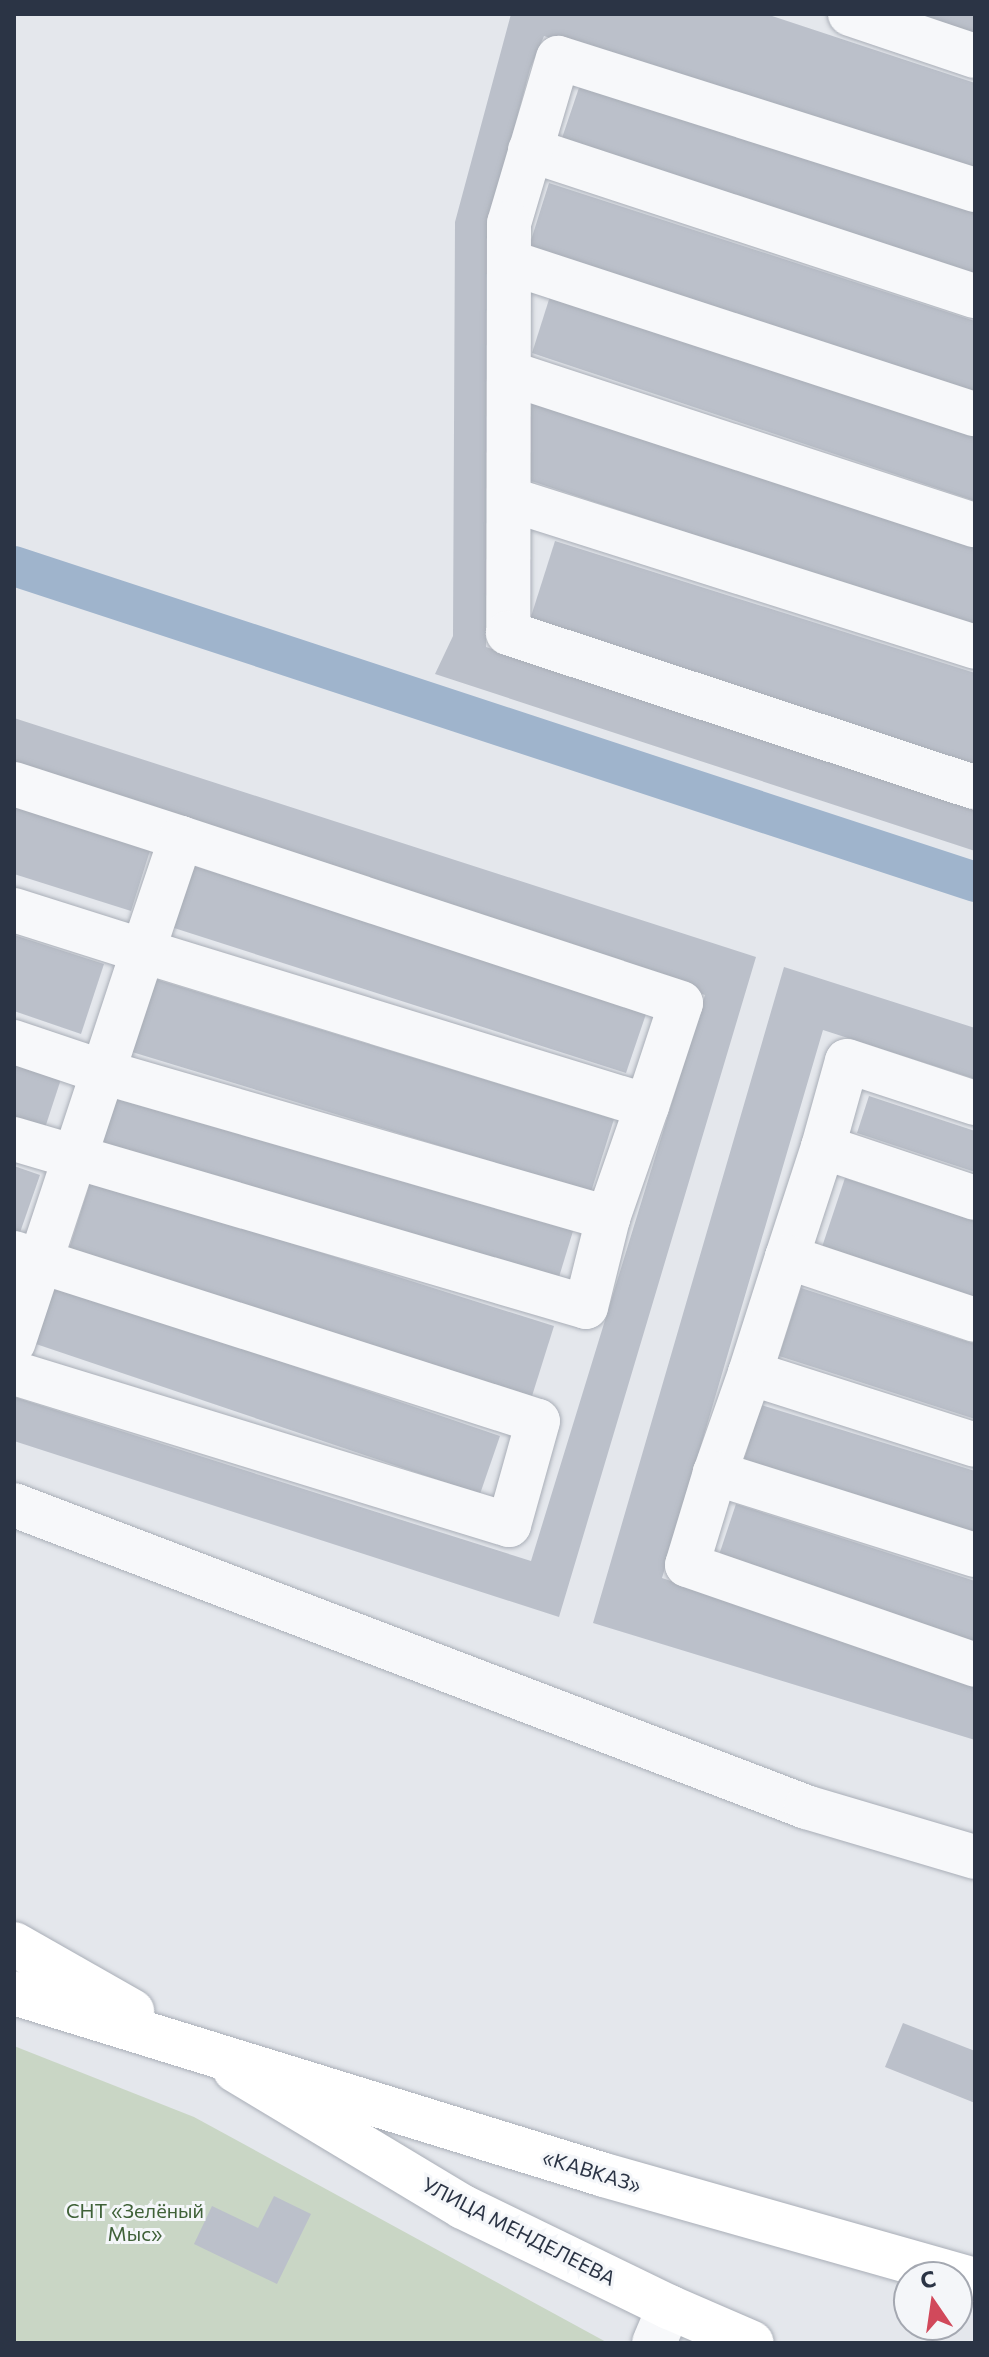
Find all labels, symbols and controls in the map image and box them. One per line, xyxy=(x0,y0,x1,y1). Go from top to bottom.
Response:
street label: «КАВКАЗ» xyxy=(540,2145,644,2197)
street label: УЛИЦА МЕНДЕЛЕЕВА xyxy=(418,2172,620,2290)
park label: СНТ «Зелёный Мыс» xyxy=(66,2199,204,2246)
north arrow xyxy=(893,2261,973,2341)
text: С xyxy=(918,2264,938,2294)

